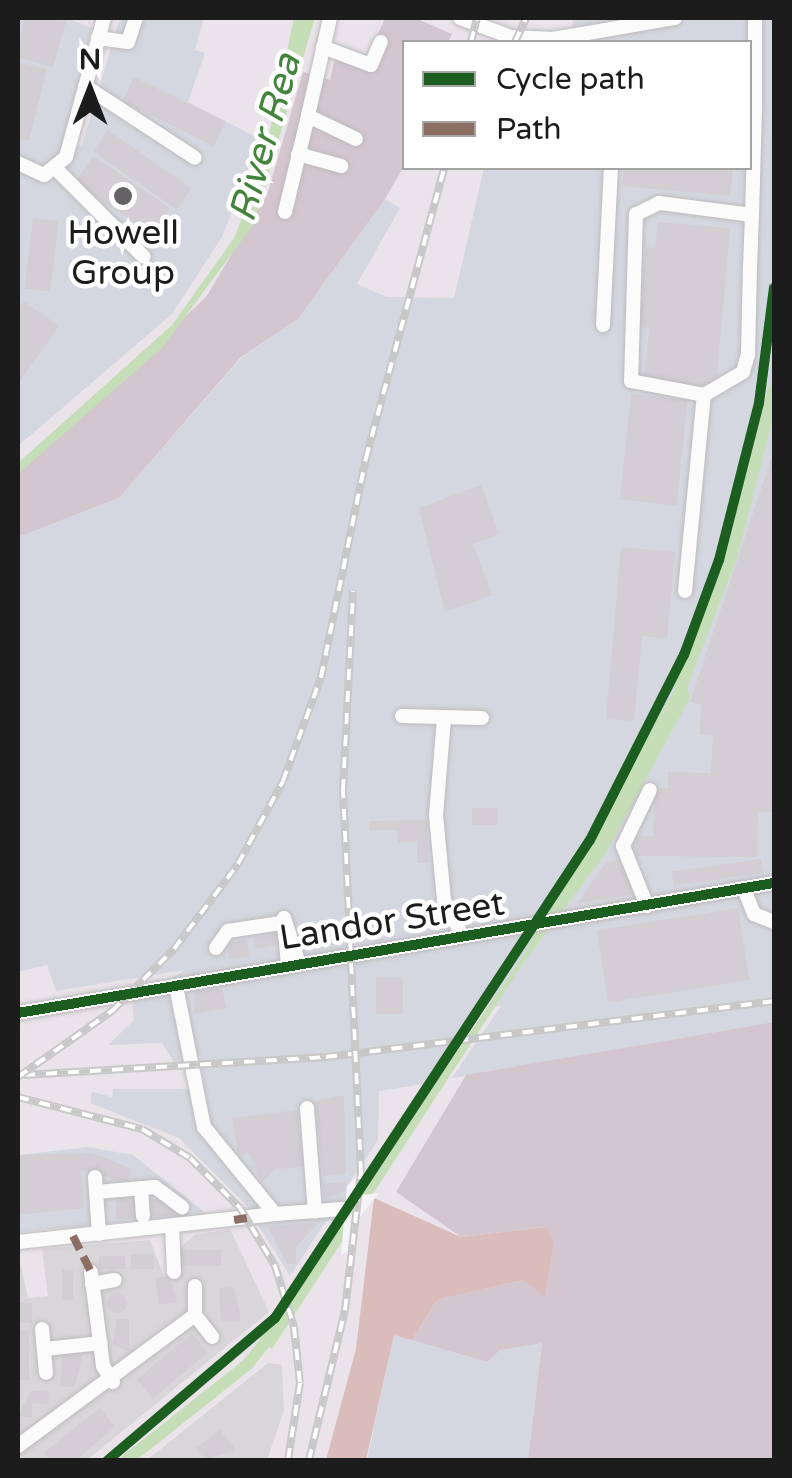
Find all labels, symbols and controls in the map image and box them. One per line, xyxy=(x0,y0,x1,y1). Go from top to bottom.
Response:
north arrow xyxy=(40,40,140,140)
legend xyxy=(402,40,752,170)
text: N xyxy=(79,43,101,77)
water label: River Rea xyxy=(220,49,312,227)
text: Cycle path xyxy=(496,61,645,98)
text: Path xyxy=(496,111,562,148)
marker: Howell Group xyxy=(112,185,134,207)
place label: Howell Group xyxy=(67,212,179,294)
street label: Landor Street xyxy=(277,882,507,960)

